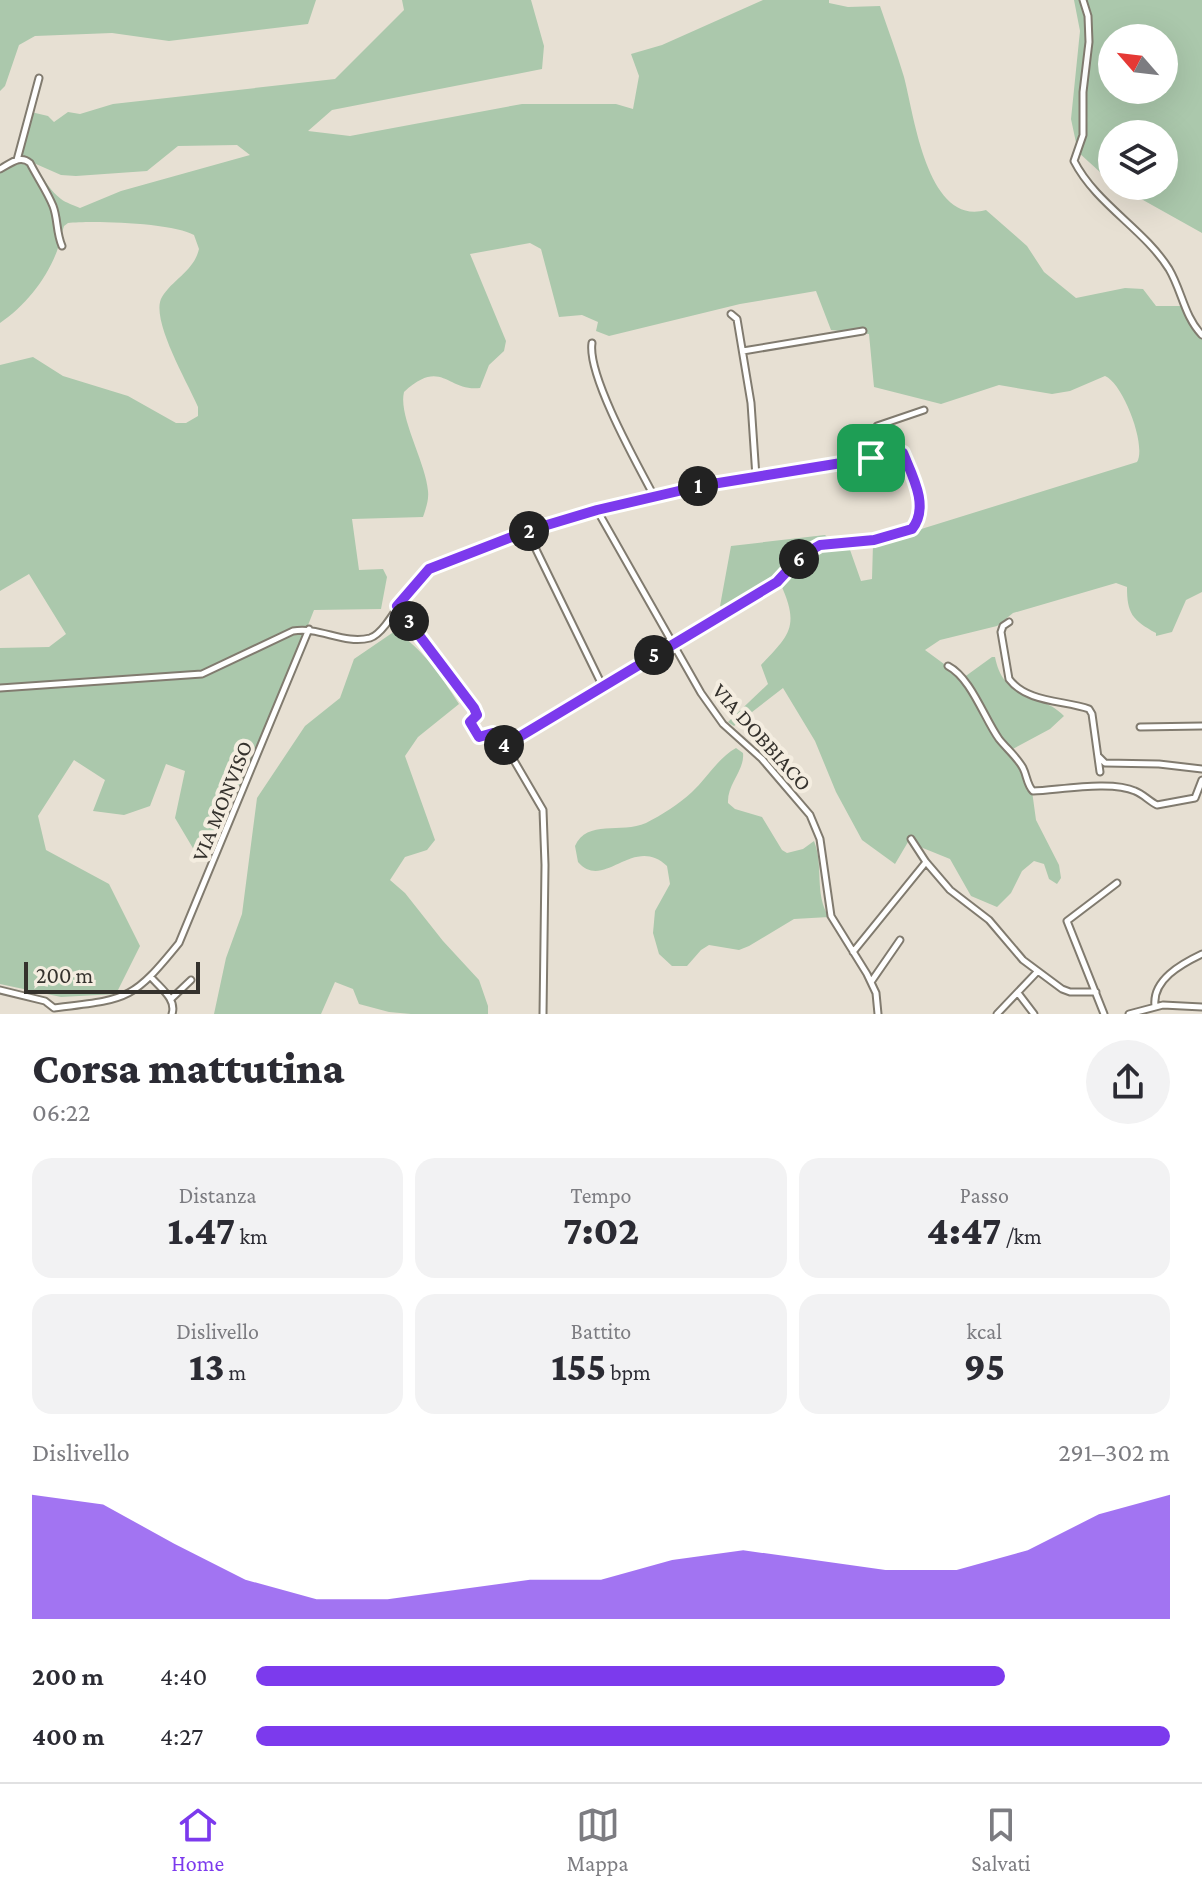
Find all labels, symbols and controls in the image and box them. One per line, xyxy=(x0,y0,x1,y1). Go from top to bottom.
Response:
north arrow xyxy=(1098,24,1178,104)
map controls xyxy=(1098,24,1178,200)
button: layers xyxy=(1098,120,1178,200)
pin xyxy=(837,424,905,492)
icon: arrive xyxy=(849,436,893,480)
pin: 1 xyxy=(678,466,718,506)
text: 1 xyxy=(694,473,702,498)
pin: 2 xyxy=(509,511,549,551)
text: 2 xyxy=(523,518,535,543)
pin: 6 xyxy=(779,539,819,579)
text: 6 xyxy=(793,546,805,571)
pin: 3 xyxy=(389,601,429,641)
text: 3 xyxy=(404,608,414,633)
pin: 5 xyxy=(634,635,674,675)
text: 5 xyxy=(649,642,659,667)
street label: VIA DOBBIACO xyxy=(707,678,817,796)
pin: 4 xyxy=(484,725,524,765)
text: 4 xyxy=(498,732,510,757)
street label: VIA MONVISO xyxy=(187,737,257,865)
scale bar xyxy=(24,958,200,994)
text: 200 m xyxy=(36,963,93,988)
button: share xyxy=(1086,1040,1170,1124)
text: Corsa mattutina xyxy=(32,1044,344,1092)
text: 06:22 xyxy=(32,1098,91,1127)
text: Distanza xyxy=(179,1183,257,1208)
text: Tempo xyxy=(571,1183,631,1208)
text: Passo xyxy=(960,1183,1009,1208)
text: 1.47 xyxy=(168,1208,235,1253)
text: 7:02 xyxy=(563,1208,639,1253)
text: 4:47 xyxy=(927,1208,1002,1253)
text: km xyxy=(235,1224,268,1249)
text: /km xyxy=(1002,1224,1042,1249)
text: Dislivello xyxy=(176,1319,259,1344)
text: Battito xyxy=(571,1319,631,1344)
text: kcal xyxy=(967,1319,1002,1344)
text: 13 xyxy=(189,1344,224,1389)
text: 155 xyxy=(551,1344,606,1389)
text: 95 xyxy=(963,1344,1005,1389)
text: m xyxy=(224,1360,246,1385)
text: bpm xyxy=(606,1360,651,1385)
text: Dislivello xyxy=(32,1438,130,1467)
text: 291–302 m xyxy=(1058,1438,1170,1467)
text: 200 m xyxy=(32,1662,104,1691)
text: 4:40 xyxy=(160,1662,207,1691)
text: 400 m xyxy=(32,1722,105,1751)
text: 4:27 xyxy=(160,1722,203,1751)
tab: Home xyxy=(171,1803,224,1876)
tab: Mappa xyxy=(567,1803,628,1876)
tab: Salvati xyxy=(971,1803,1031,1876)

